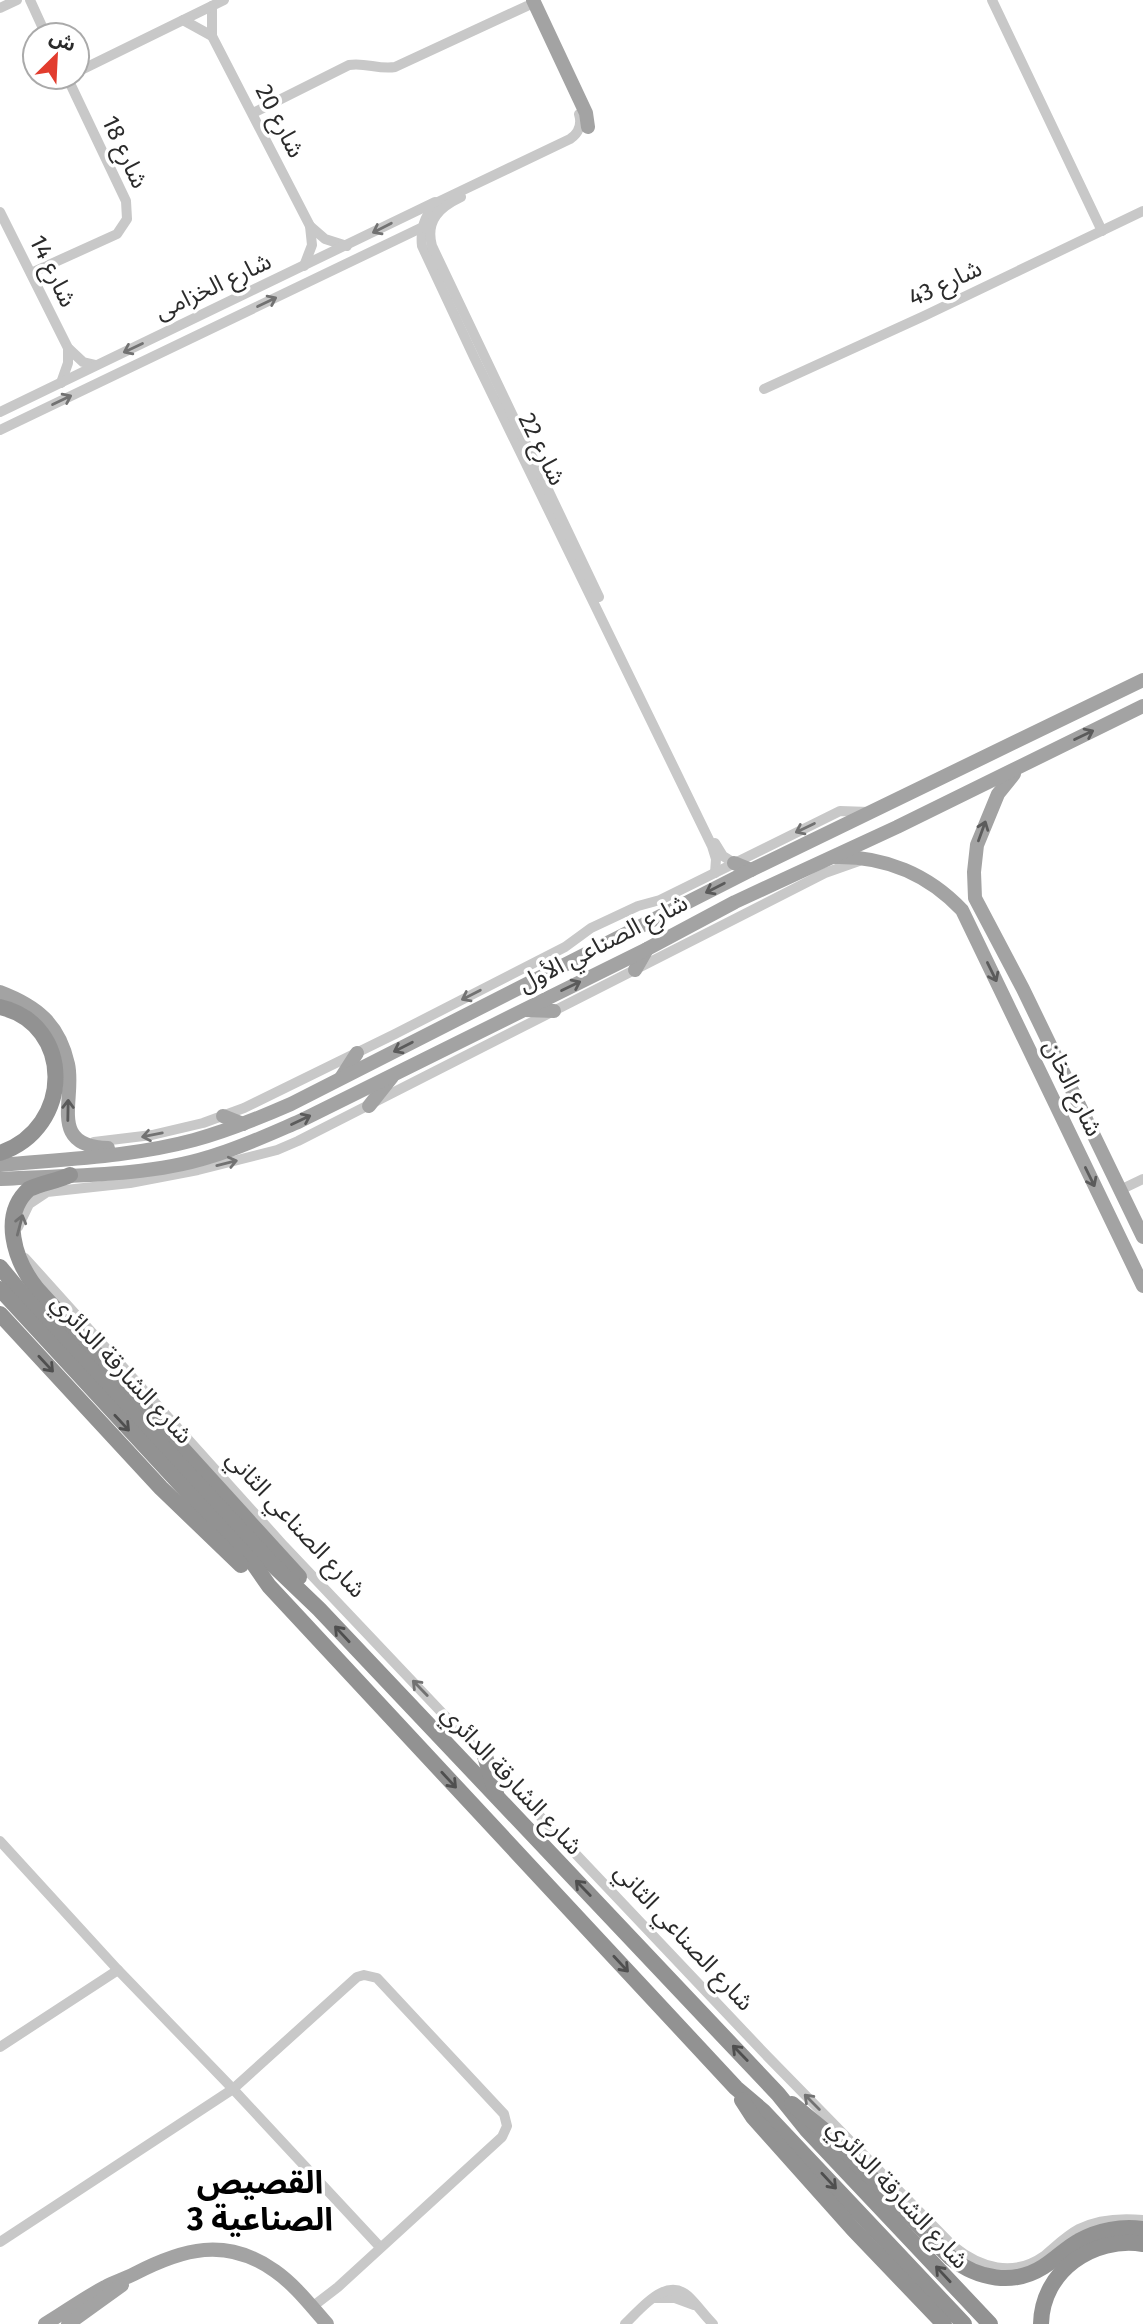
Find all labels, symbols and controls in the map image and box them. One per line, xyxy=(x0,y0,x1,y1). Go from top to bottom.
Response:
north arrow xyxy=(21,21,91,91)
text: ش xyxy=(46,25,79,57)
street label: شارع 20 xyxy=(247,80,310,164)
street label: شارع 18 xyxy=(93,111,154,194)
one-way arrow xyxy=(372,222,393,236)
street label: شارع 14 xyxy=(21,231,82,313)
street label: شارع الخزامى xyxy=(150,247,277,328)
street label: شارع 43 xyxy=(904,254,987,315)
one-way arrow xyxy=(256,295,277,308)
one-way arrow xyxy=(123,341,144,355)
one-way arrow xyxy=(51,393,72,407)
street label: شارع 22 xyxy=(510,408,571,491)
one-way arrow xyxy=(1073,727,1094,741)
one-way arrow xyxy=(977,820,989,842)
one-way arrow xyxy=(795,822,816,836)
one-way arrow xyxy=(705,882,726,896)
street label: شارع الصناعي الأول xyxy=(514,888,694,1002)
one-way arrow xyxy=(986,961,999,982)
one-way arrow xyxy=(560,978,581,992)
one-way arrow xyxy=(461,989,482,1002)
street label: شارع الخان xyxy=(1035,1035,1108,1142)
one-way arrow xyxy=(393,1040,414,1054)
one-way arrow xyxy=(62,1099,75,1122)
one-way arrow xyxy=(290,1113,311,1126)
one-way arrow xyxy=(141,1129,164,1142)
one-way arrow xyxy=(215,1156,237,1169)
one-way arrow xyxy=(1084,1166,1098,1187)
one-way arrow xyxy=(14,1214,27,1237)
street label: شارع الشارقة الدائري xyxy=(42,1289,198,1453)
one-way arrow xyxy=(38,1355,55,1372)
one-way arrow xyxy=(114,1414,131,1431)
street label: شارع الصناعي الثاني xyxy=(217,1445,371,1607)
one-way arrow xyxy=(334,1626,351,1643)
one-way arrow xyxy=(411,1680,428,1697)
street label: شارع الشارقة الدائري xyxy=(432,1700,588,1864)
one-way arrow xyxy=(440,1770,457,1788)
street label: شارع الصناعي الثاني xyxy=(605,1858,759,2020)
one-way arrow xyxy=(575,1879,591,1897)
one-way arrow xyxy=(612,1955,629,1972)
one-way arrow xyxy=(731,2045,748,2062)
one-way arrow xyxy=(804,2094,821,2111)
street label: شارع الشارقة الدائري xyxy=(818,2114,974,2278)
district label: القصيص الصناعية 3 xyxy=(186,2163,333,2238)
one-way arrow xyxy=(820,2172,837,2189)
one-way arrow xyxy=(934,2266,951,2283)

